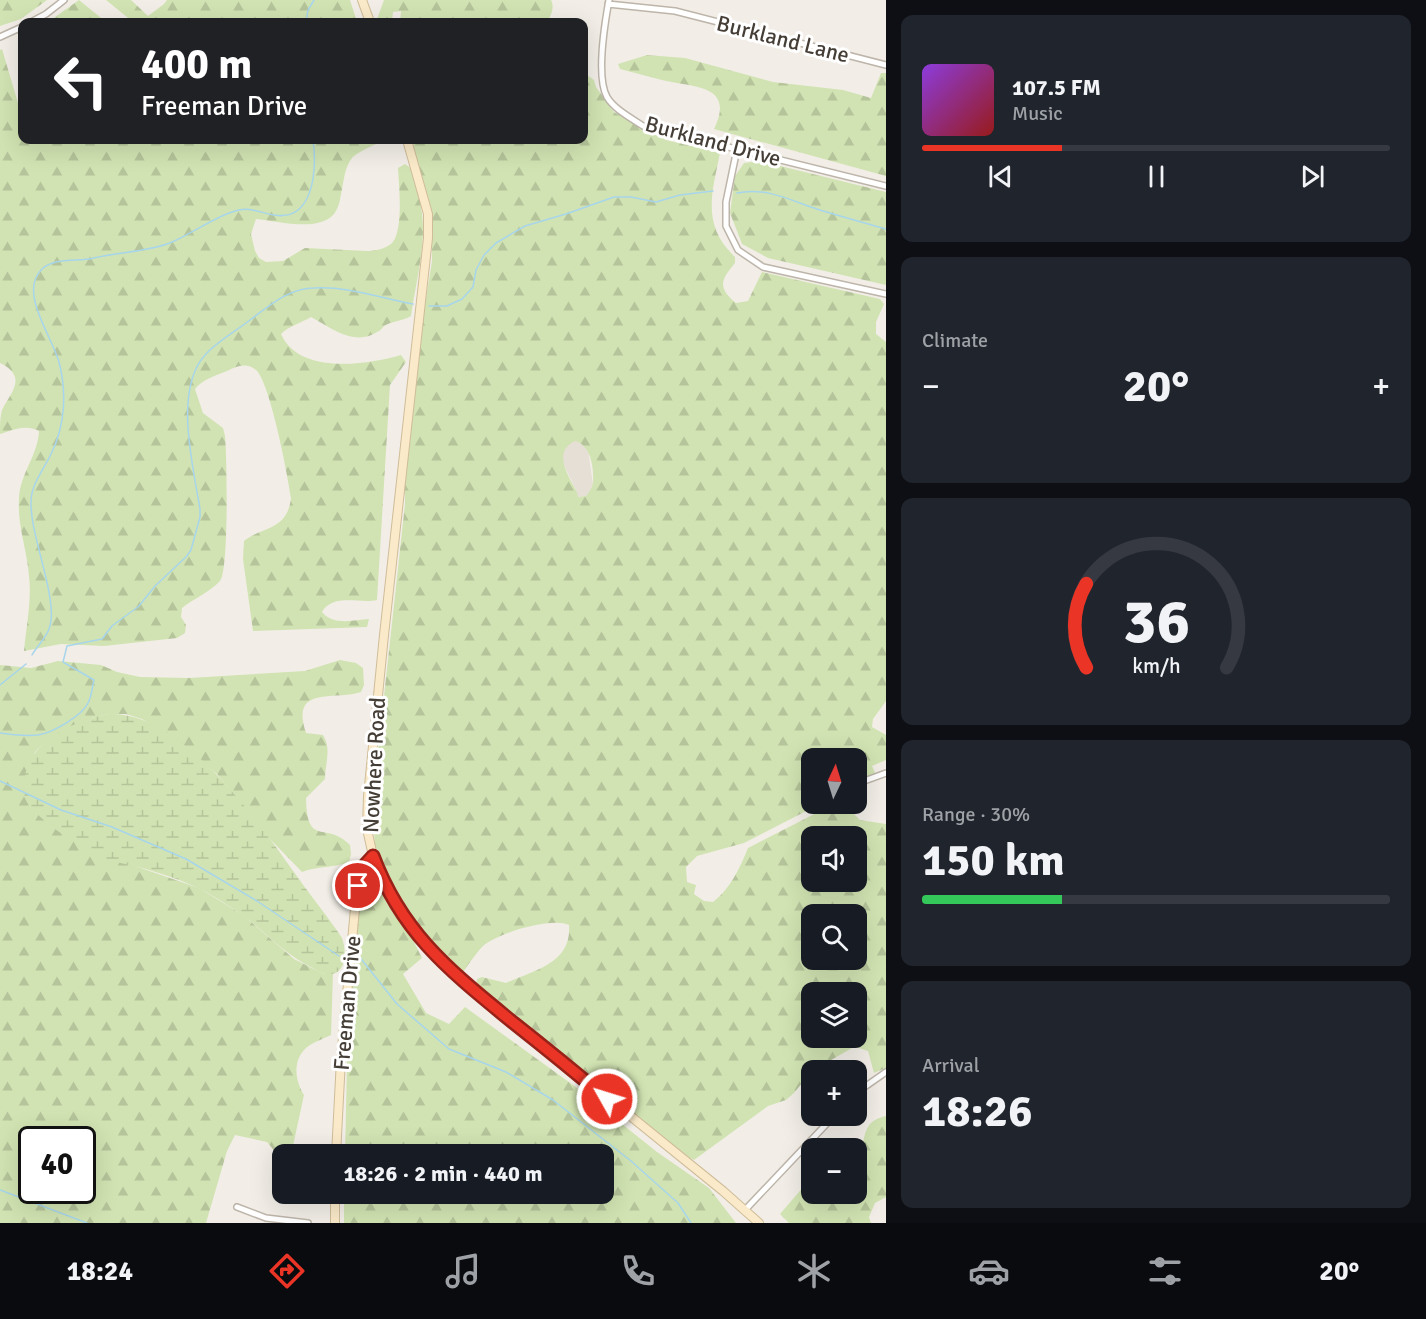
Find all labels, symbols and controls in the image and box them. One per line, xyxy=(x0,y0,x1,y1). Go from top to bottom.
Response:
street label: Burkland Lane xyxy=(714,9,852,69)
text: 400 m xyxy=(141,39,252,90)
icon: left xyxy=(42,42,120,120)
text: 107.5 FM xyxy=(1012,74,1101,101)
text: Freeman Drive xyxy=(141,90,307,123)
text: Music xyxy=(1012,101,1063,126)
street label: Burkland Drive xyxy=(642,110,784,172)
icon: previous xyxy=(984,160,1017,193)
icon: pause xyxy=(1140,160,1173,193)
icon: next xyxy=(1296,160,1329,193)
text: Climate xyxy=(922,328,988,353)
text: 20° xyxy=(1123,359,1189,414)
text: − xyxy=(922,366,940,407)
text: + xyxy=(1372,366,1390,407)
text: 36 xyxy=(1122,584,1190,661)
text: km/h xyxy=(1132,654,1180,680)
street label: Nowhere Road xyxy=(357,697,391,833)
north arrow xyxy=(801,748,867,814)
map controls xyxy=(801,748,867,1204)
text: Range · 30% xyxy=(922,802,1030,827)
button: sound xyxy=(801,826,867,892)
text: 150 km xyxy=(922,833,1065,888)
pin xyxy=(332,860,383,911)
icon: arrive xyxy=(341,869,374,902)
button: search xyxy=(801,904,867,970)
street label: Freeman Drive xyxy=(328,934,366,1072)
button: layers xyxy=(801,982,867,1048)
text: Arrival xyxy=(922,1053,980,1078)
button: + xyxy=(801,1060,867,1126)
position arrow xyxy=(575,1067,639,1131)
text: 18:26 xyxy=(922,1084,1032,1139)
speed limit sign: 40 xyxy=(18,1126,96,1204)
button: − xyxy=(801,1138,867,1204)
text: 18:26 · 2 min · 440 m xyxy=(343,1160,543,1187)
icon: directions xyxy=(266,1250,308,1292)
icon: music xyxy=(442,1250,484,1292)
icon: phone xyxy=(617,1250,659,1292)
icon: climate xyxy=(793,1250,835,1292)
icon: car xyxy=(968,1250,1010,1292)
icon: filters xyxy=(1144,1250,1186,1292)
text: 18:24 xyxy=(67,1255,133,1288)
text: 20° xyxy=(1319,1255,1359,1288)

